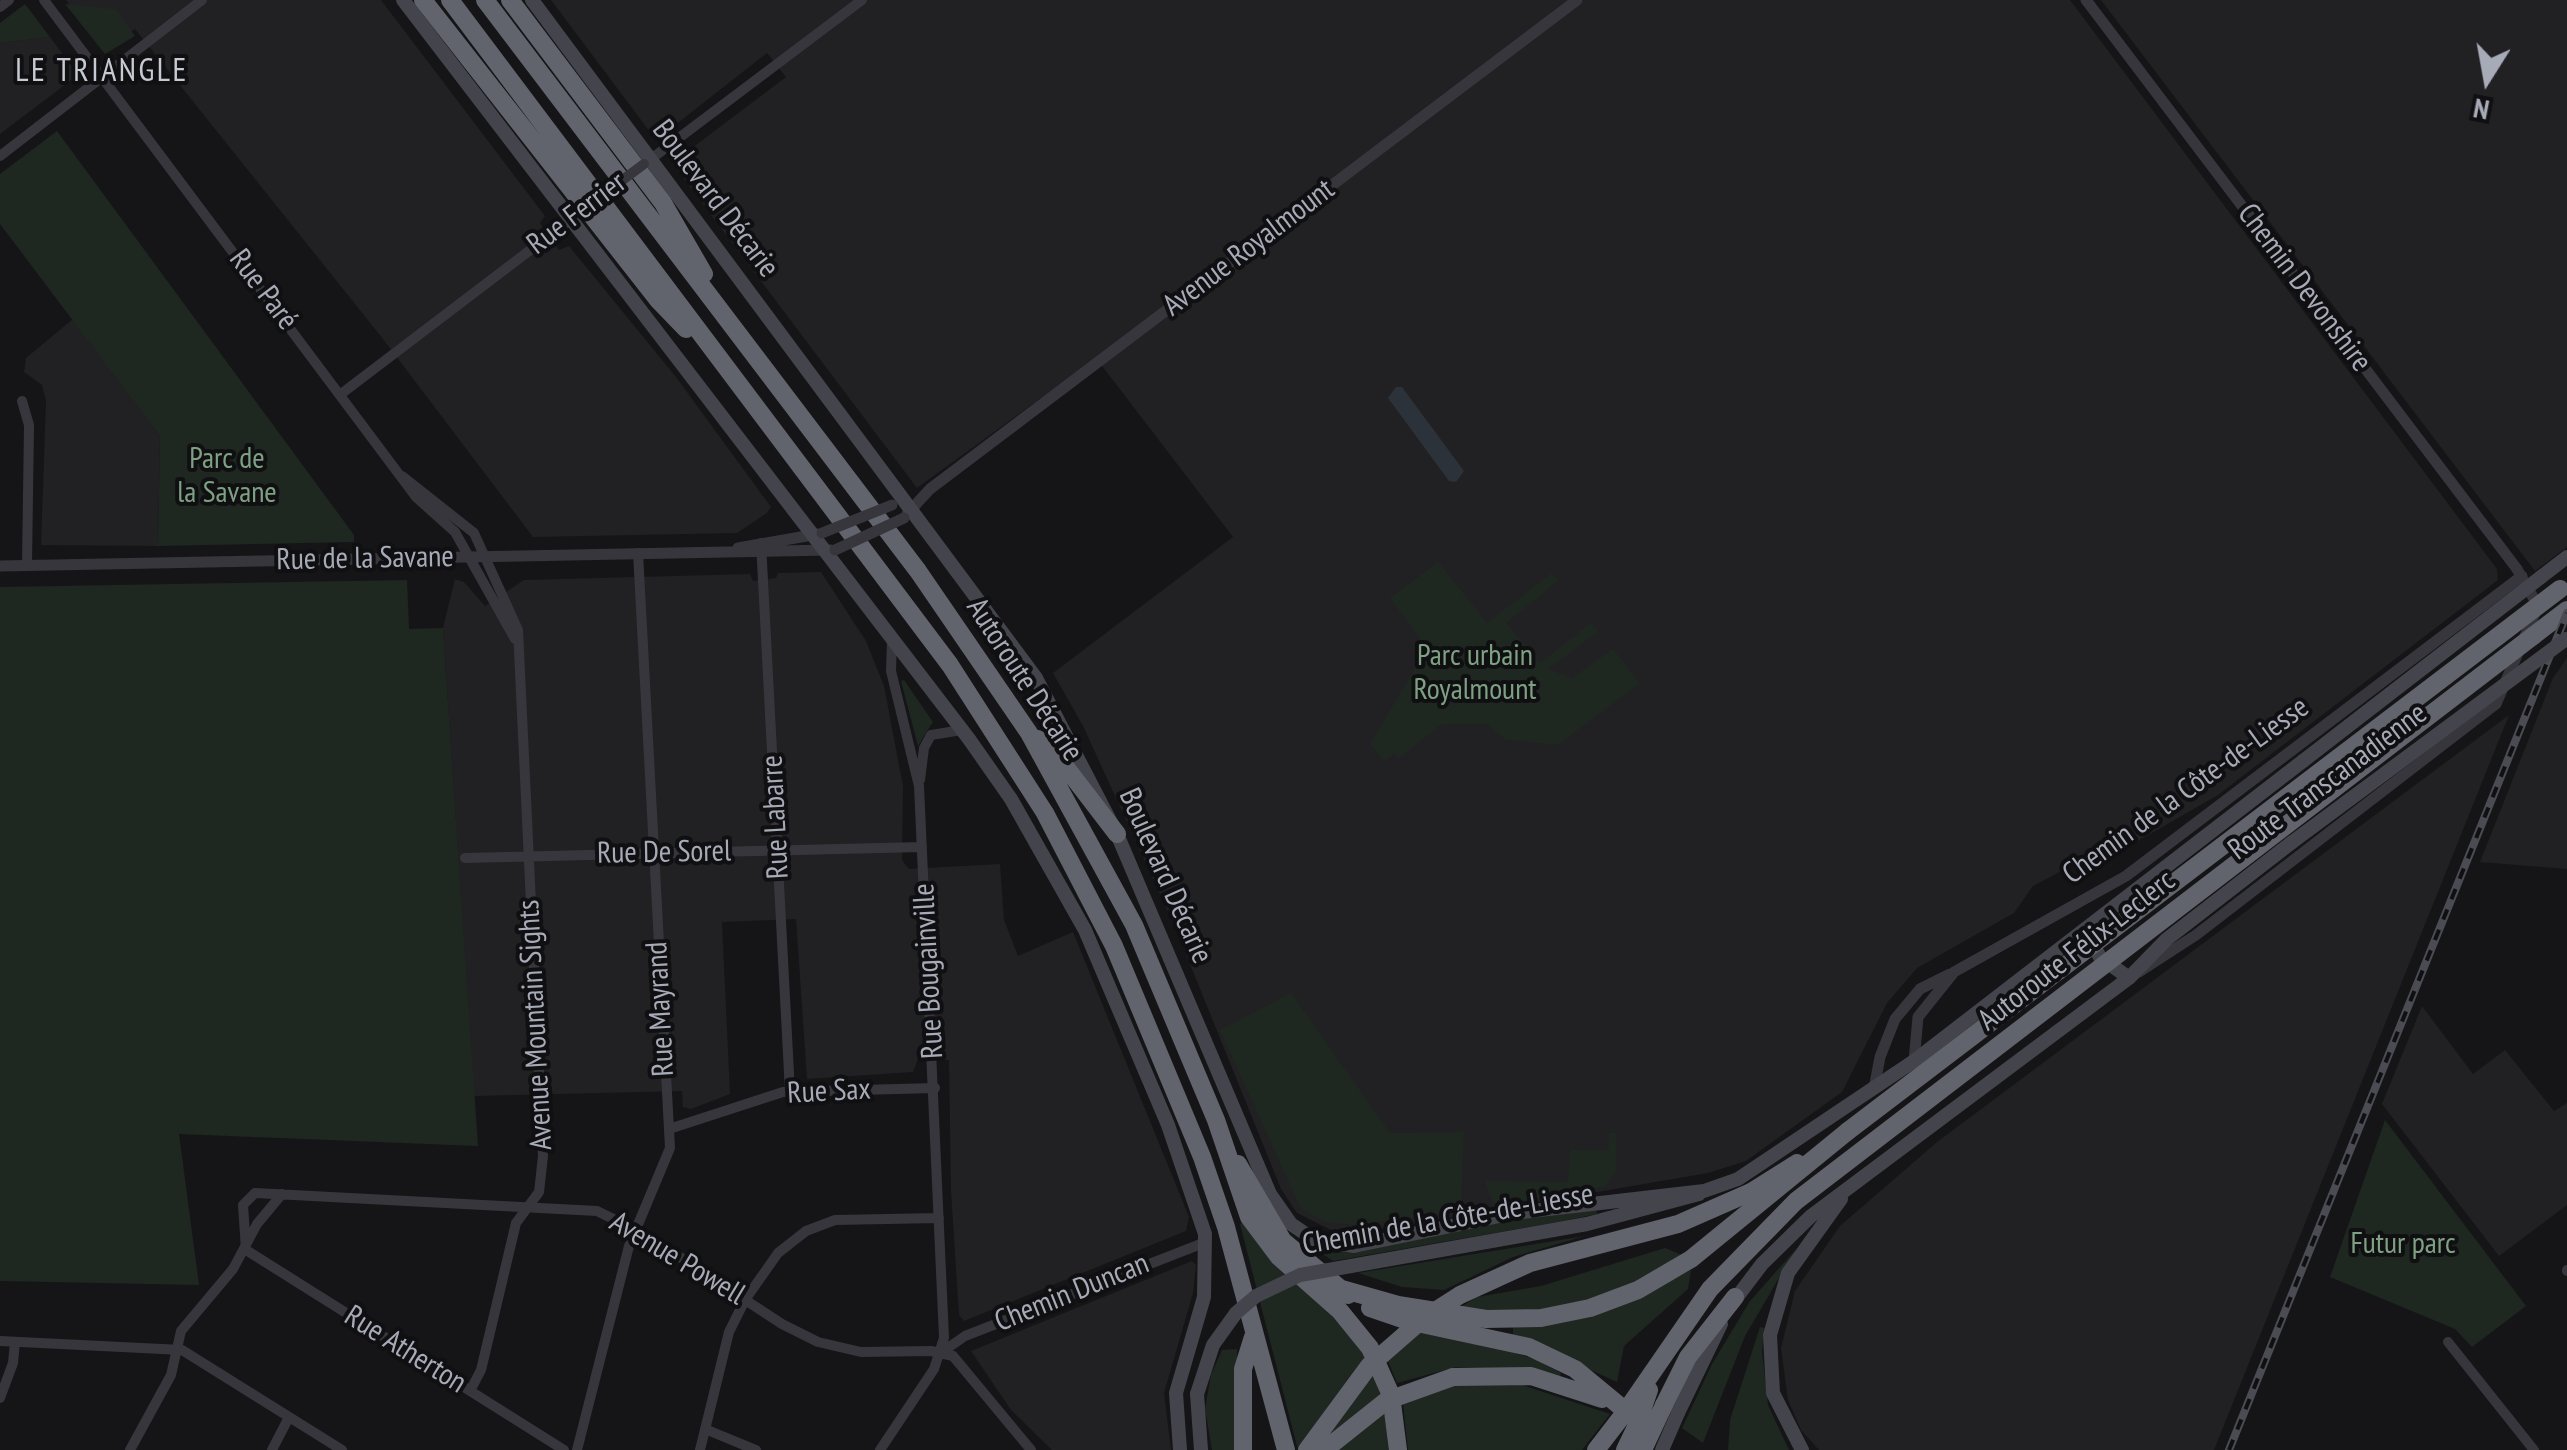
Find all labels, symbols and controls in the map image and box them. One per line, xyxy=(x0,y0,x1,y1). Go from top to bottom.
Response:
north arrow xyxy=(2437,30,2537,130)
district label: LE TRIANGLE xyxy=(15,53,189,91)
text: N xyxy=(2470,90,2492,130)
street label: Boulevard Décarie xyxy=(644,113,786,285)
street label: Rue Ferrier xyxy=(520,165,634,263)
street label: Avenue Royalmount xyxy=(1156,172,1342,324)
street label: Chemin Devonshire xyxy=(2229,197,2379,379)
street label: Rue Paré xyxy=(221,243,305,337)
park label: Parc de la Savane xyxy=(177,441,277,512)
street label: Rue de la Savane xyxy=(276,539,454,579)
street label: Autoroute Décarie xyxy=(958,592,1090,768)
park label: Parc urbain Royalmount xyxy=(1413,638,1537,708)
street label: Chemin de la Côte-de-Liesse xyxy=(2056,690,2316,892)
street label: Route Transcanadienne xyxy=(2222,696,2434,868)
street label: Rue Labarre xyxy=(755,754,797,880)
street label: Boulevard Décarie xyxy=(1110,783,1220,969)
street label: Rue De Sorel xyxy=(597,834,731,872)
street label: Autoroute Félix-Leclerc xyxy=(1971,863,2183,1039)
street label: Rue Bougainville xyxy=(906,882,952,1060)
street label: Avenue Mountain Sights xyxy=(511,899,561,1151)
street label: Rue Mayrand xyxy=(639,941,683,1077)
street label: Rue Sax xyxy=(786,1072,872,1112)
street label: Chemin de la Côte-de-Liesse xyxy=(1300,1177,1596,1263)
street label: Avenue Powell xyxy=(603,1205,751,1313)
park label: Futur parc xyxy=(2350,1226,2456,1262)
street label: Chemin Duncan xyxy=(990,1246,1154,1340)
street label: Rue Atherton xyxy=(337,1298,473,1402)

